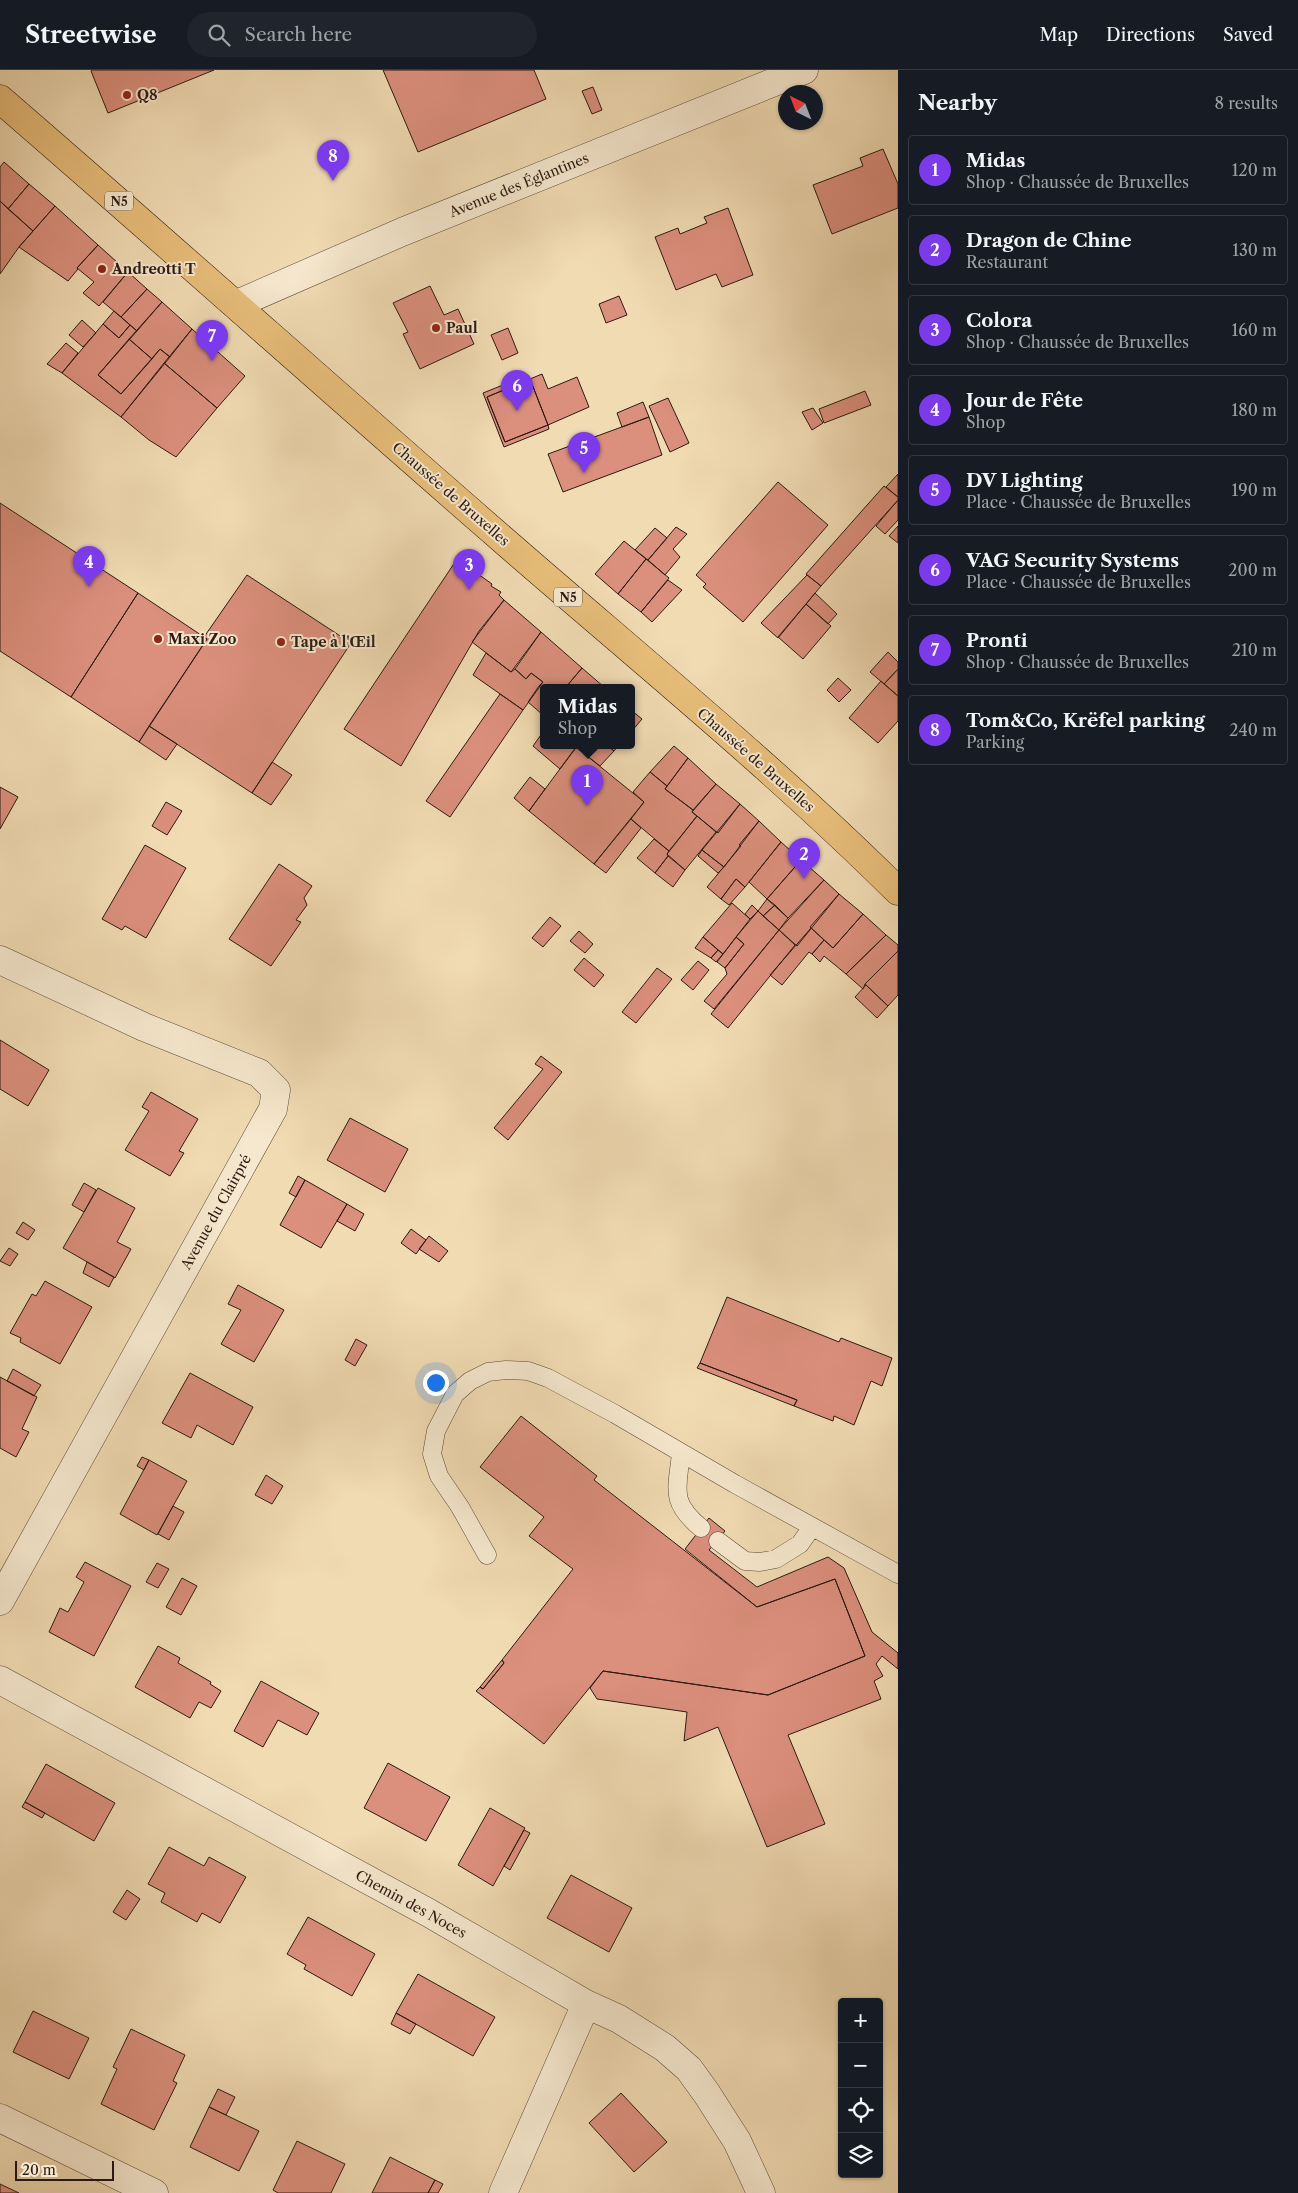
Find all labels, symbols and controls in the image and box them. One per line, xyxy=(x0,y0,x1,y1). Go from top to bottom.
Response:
search box xyxy=(187,12,537,57)
text: Streetwise xyxy=(25,20,157,49)
icon: search xyxy=(205,21,233,49)
text: Search here xyxy=(245,23,352,46)
text: Map xyxy=(1039,24,1078,46)
text: Directions xyxy=(1106,24,1195,46)
text: Saved xyxy=(1223,24,1273,46)
north arrow xyxy=(778,85,823,130)
place label: Q8 xyxy=(137,86,158,104)
marker: Q8 xyxy=(121,89,133,101)
text: Nearby xyxy=(918,90,997,115)
text: 8 results xyxy=(1215,93,1278,113)
pin: 8 xyxy=(317,140,349,181)
street label: Avenue des Églantines xyxy=(446,149,591,222)
text: Midas xyxy=(966,149,1025,172)
text: 1 xyxy=(931,160,939,180)
text: 120 m xyxy=(1232,160,1277,180)
text: Shop · Chaussée de Bruxelles xyxy=(966,172,1189,192)
road number: N5 xyxy=(105,192,133,210)
text: Dragon de Chine xyxy=(966,229,1132,252)
text: 2 xyxy=(930,240,940,260)
text: 130 m xyxy=(1232,240,1277,260)
text: Restaurant xyxy=(966,252,1048,272)
place label: Andreotti T xyxy=(111,260,196,278)
marker: Andreotti T xyxy=(96,263,108,275)
text: Colora xyxy=(966,309,1032,332)
place label: Paul xyxy=(446,319,478,337)
pin: 7 xyxy=(196,320,228,361)
text: 3 xyxy=(930,320,940,340)
text: 160 m xyxy=(1232,320,1277,340)
marker: Paul xyxy=(430,322,442,334)
text: Shop · Chaussée de Bruxelles xyxy=(966,332,1189,352)
pin: 6 xyxy=(501,370,533,411)
text: Jour de Fête xyxy=(966,389,1083,412)
text: 4 xyxy=(930,400,940,420)
text: 180 m xyxy=(1231,400,1277,420)
text: Shop xyxy=(966,412,1005,432)
pin: 5 xyxy=(568,432,600,473)
street label: Chaussée de Bruxelles xyxy=(389,438,513,550)
text: DV Lighting xyxy=(966,469,1083,492)
text: 5 xyxy=(931,480,939,500)
text: 190 m xyxy=(1232,480,1277,500)
text: Place · Chaussée de Bruxelles xyxy=(966,492,1191,512)
pin: 4 xyxy=(73,546,105,587)
pin: 3 xyxy=(453,549,485,590)
text: VAG Security Systems xyxy=(966,549,1179,572)
text: 6 xyxy=(930,560,940,580)
text: 200 m xyxy=(1228,560,1277,580)
text: Place · Chaussée de Bruxelles xyxy=(966,572,1191,592)
road number: N5 xyxy=(554,588,582,606)
text: Pronti xyxy=(966,629,1028,652)
place label: Maxi Zoo xyxy=(168,630,236,648)
marker: Maxi Zoo xyxy=(152,633,164,645)
place label: Tape à l'Œil xyxy=(291,633,376,651)
marker: Tape à l'Œil xyxy=(275,636,287,648)
text: 7 xyxy=(931,640,939,660)
text: 210 m xyxy=(1232,640,1277,660)
text: Shop · Chaussée de Bruxelles xyxy=(966,652,1189,672)
popup xyxy=(540,684,635,749)
text: Midas xyxy=(558,695,617,718)
street label: Chaussée de Bruxelles xyxy=(694,704,818,816)
text: Tom&Co, Krëfel parking xyxy=(966,709,1205,732)
text: Shop xyxy=(558,718,597,738)
text: 8 xyxy=(930,720,940,740)
text: 240 m xyxy=(1229,720,1277,740)
text: Parking xyxy=(966,732,1024,752)
pin: 1 xyxy=(571,765,603,806)
pin: 2 xyxy=(788,838,820,879)
street label: Avenue du Clairpré xyxy=(176,1151,255,1274)
your location xyxy=(423,1370,449,1396)
street label: Chemin des Noces xyxy=(352,1866,470,1942)
map controls xyxy=(838,1998,883,2178)
button: + xyxy=(838,1998,883,2043)
button: − xyxy=(838,2043,883,2088)
button: locate xyxy=(838,2088,883,2133)
button: layers xyxy=(838,2133,883,2178)
scale bar xyxy=(15,2158,114,2181)
text: 20 m xyxy=(22,2161,56,2179)

